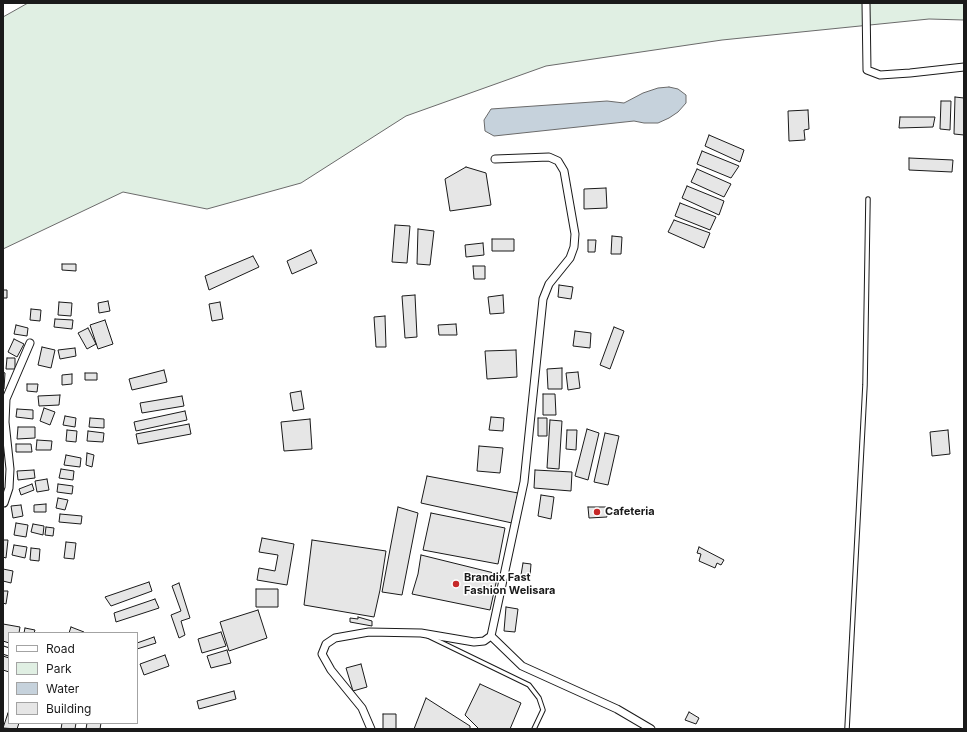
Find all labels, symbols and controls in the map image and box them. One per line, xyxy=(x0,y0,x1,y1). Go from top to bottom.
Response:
place label: Cafeteria xyxy=(605,505,655,519)
marker: Cafeteria xyxy=(592,507,602,517)
place label: Brandix Fast Fashion Welisara xyxy=(464,571,555,597)
marker: Brandix Fast Fashion Welisara xyxy=(451,579,461,589)
legend xyxy=(8,632,138,724)
text: Road xyxy=(46,641,75,656)
text: Park xyxy=(46,661,72,676)
text: Water xyxy=(46,681,79,696)
text: Building xyxy=(46,701,91,716)

